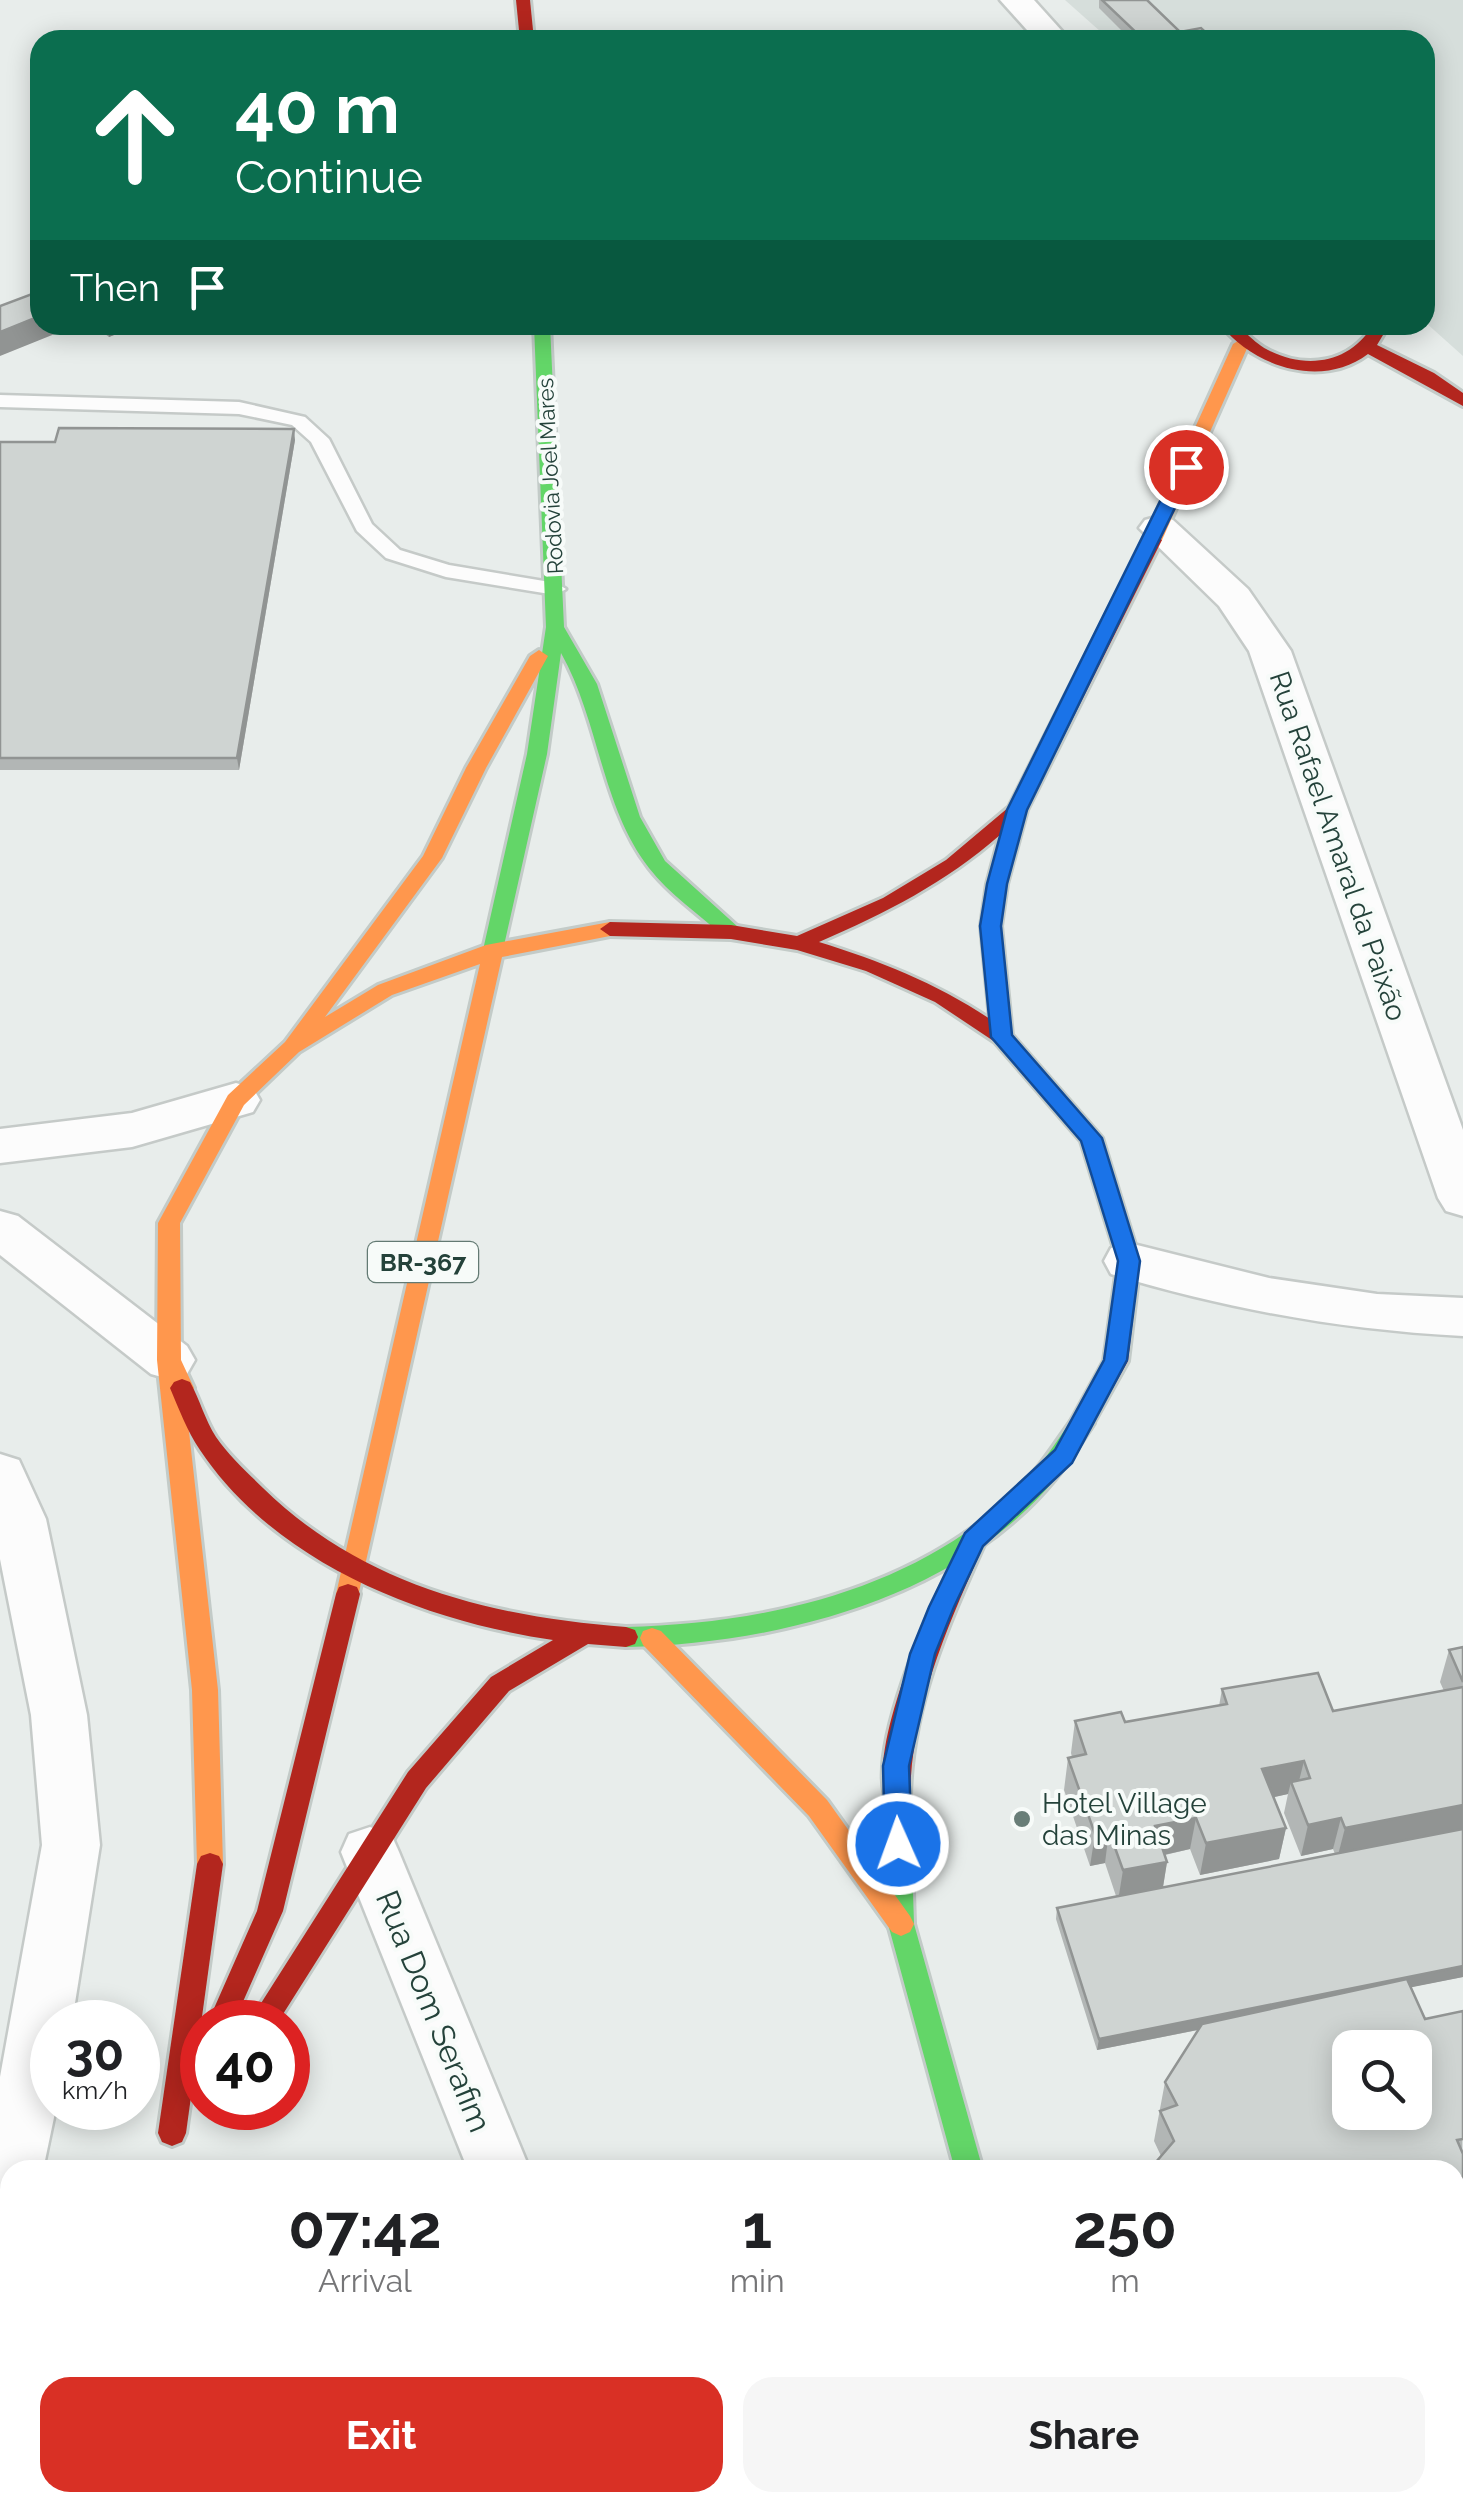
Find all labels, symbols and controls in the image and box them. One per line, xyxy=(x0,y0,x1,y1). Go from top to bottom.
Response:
text: 40 m xyxy=(235,67,400,149)
icon: ahead xyxy=(70,70,200,200)
text: Continue xyxy=(235,151,423,204)
icon: arrive xyxy=(180,260,235,315)
text: Then xyxy=(70,265,160,310)
street label: Rodovia Joel Mares xyxy=(532,377,568,575)
pin xyxy=(1144,425,1229,510)
icon: arrive xyxy=(1159,440,1214,495)
street label: Rua Rafael Amaral da Paixão xyxy=(1263,667,1413,1025)
road number: BR-367 xyxy=(368,1242,478,1282)
place label: Hotel Village das Minas xyxy=(1042,1787,1207,1852)
position arrow xyxy=(846,1792,950,1896)
marker: Hotel Village das Minas xyxy=(1011,1808,1033,1830)
street label: Rua Dom Serafim xyxy=(369,1885,499,2137)
speed limit sign: 40 xyxy=(180,2000,310,2130)
text: 30 xyxy=(66,2023,124,2082)
map controls xyxy=(1332,2030,1432,2130)
button: search xyxy=(1332,2030,1432,2130)
text: km/h xyxy=(62,2075,128,2105)
text: 07:42 xyxy=(288,2192,442,2262)
text: 1 xyxy=(742,2192,772,2262)
text: 250 xyxy=(1073,2192,1177,2262)
text: Arrival xyxy=(318,2262,412,2299)
text: min xyxy=(730,2262,785,2299)
text: m xyxy=(1110,2262,1140,2299)
button: Exit xyxy=(40,2377,723,2492)
button: Share xyxy=(743,2377,1425,2492)

